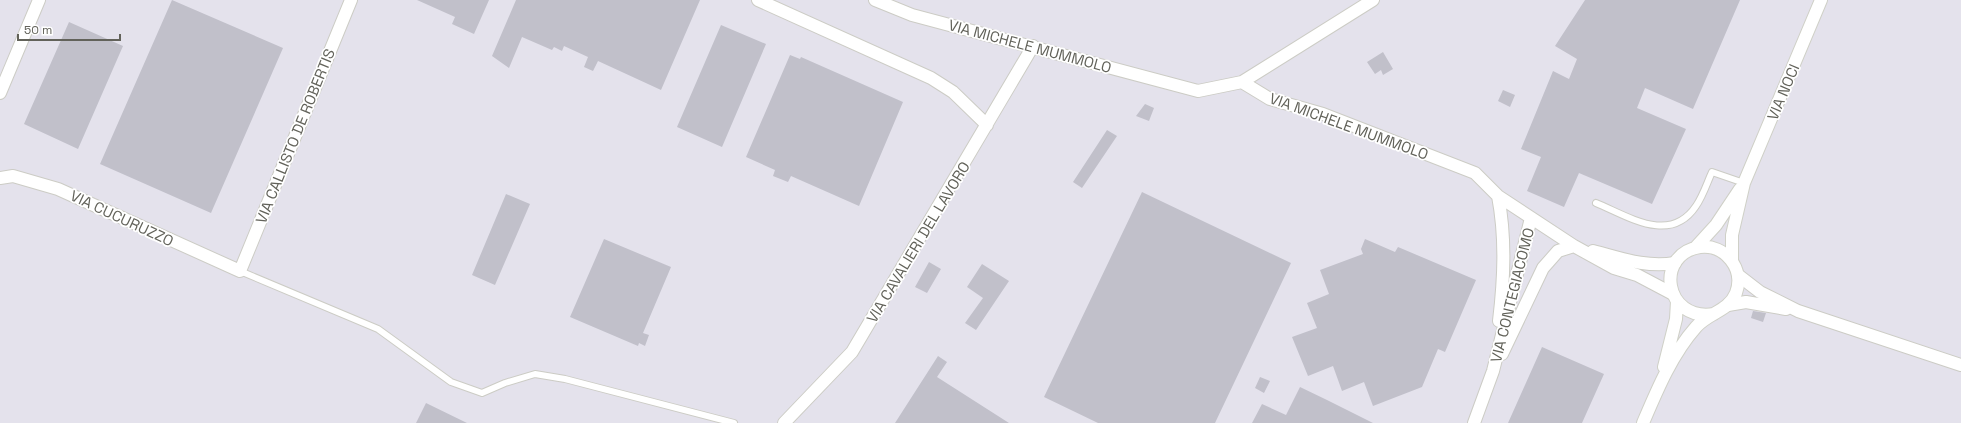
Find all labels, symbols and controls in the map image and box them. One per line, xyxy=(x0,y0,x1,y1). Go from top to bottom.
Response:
street label: VIA MICHELE MUMMOLO xyxy=(946,15,1114,77)
scale bar xyxy=(18,16,120,42)
text: 50 m xyxy=(24,22,52,38)
street label: VIA CALLISTO DE ROBERTIS xyxy=(251,46,339,226)
street label: VIA NOCI xyxy=(1763,61,1803,123)
street label: VIA MICHELE MUMMOLO xyxy=(1267,88,1431,164)
street label: VIA CAVALIERI DEL LAVORO xyxy=(862,158,974,326)
street label: VIA CUCURUZZO xyxy=(67,186,177,250)
street label: VIA CONTEGIACOMO xyxy=(1486,226,1538,364)

